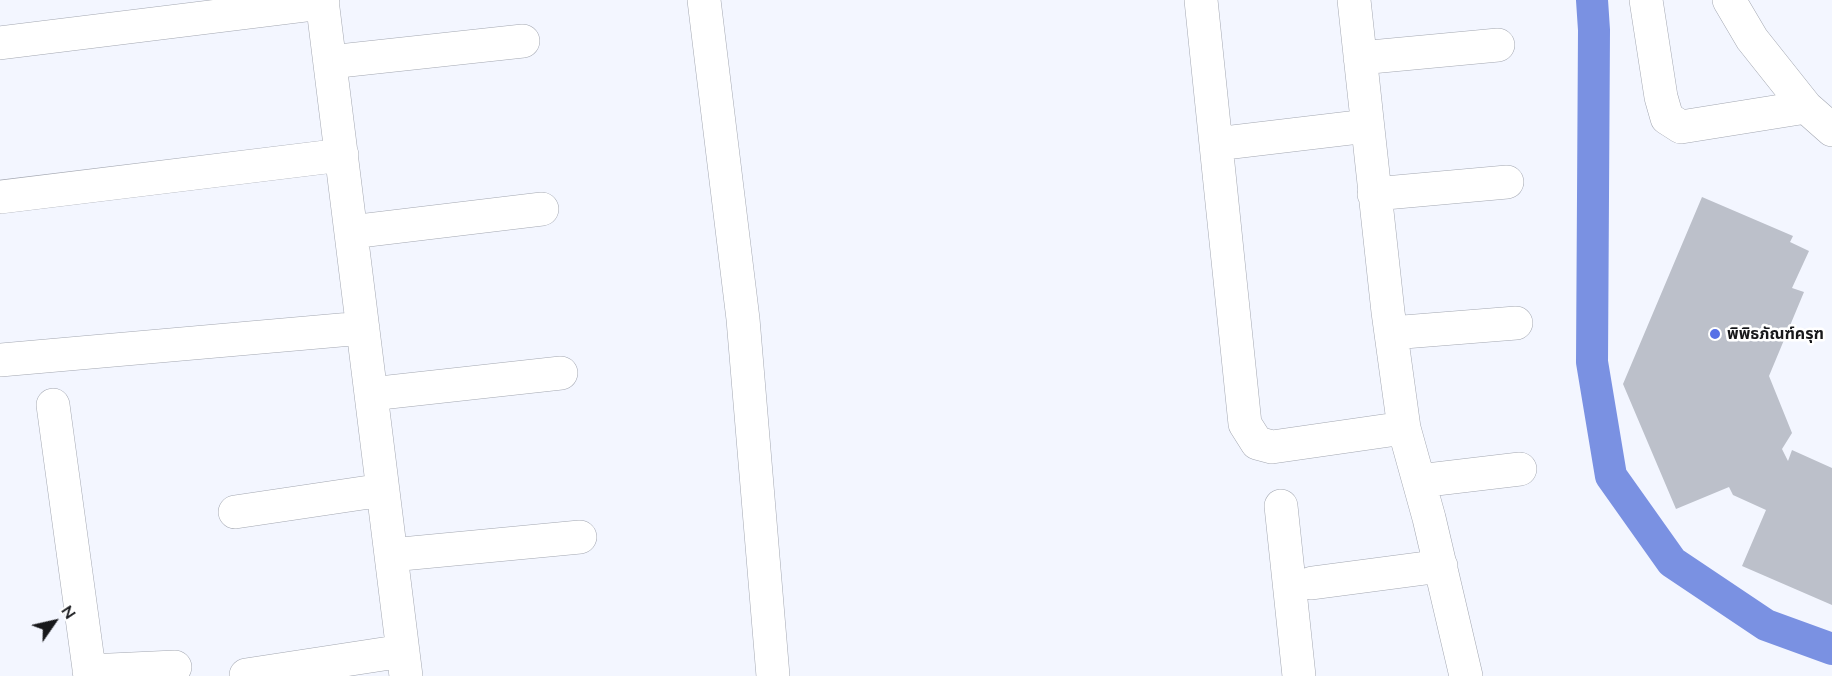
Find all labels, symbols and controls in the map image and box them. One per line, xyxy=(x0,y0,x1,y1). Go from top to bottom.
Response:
place label: พิพิธภัณฑ์ครุฑ xyxy=(1727,324,1824,344)
marker: พิพิธภัณฑ์ครุฑ xyxy=(1708,327,1722,341)
north arrow xyxy=(24,592,84,652)
text: N xyxy=(57,601,81,623)

